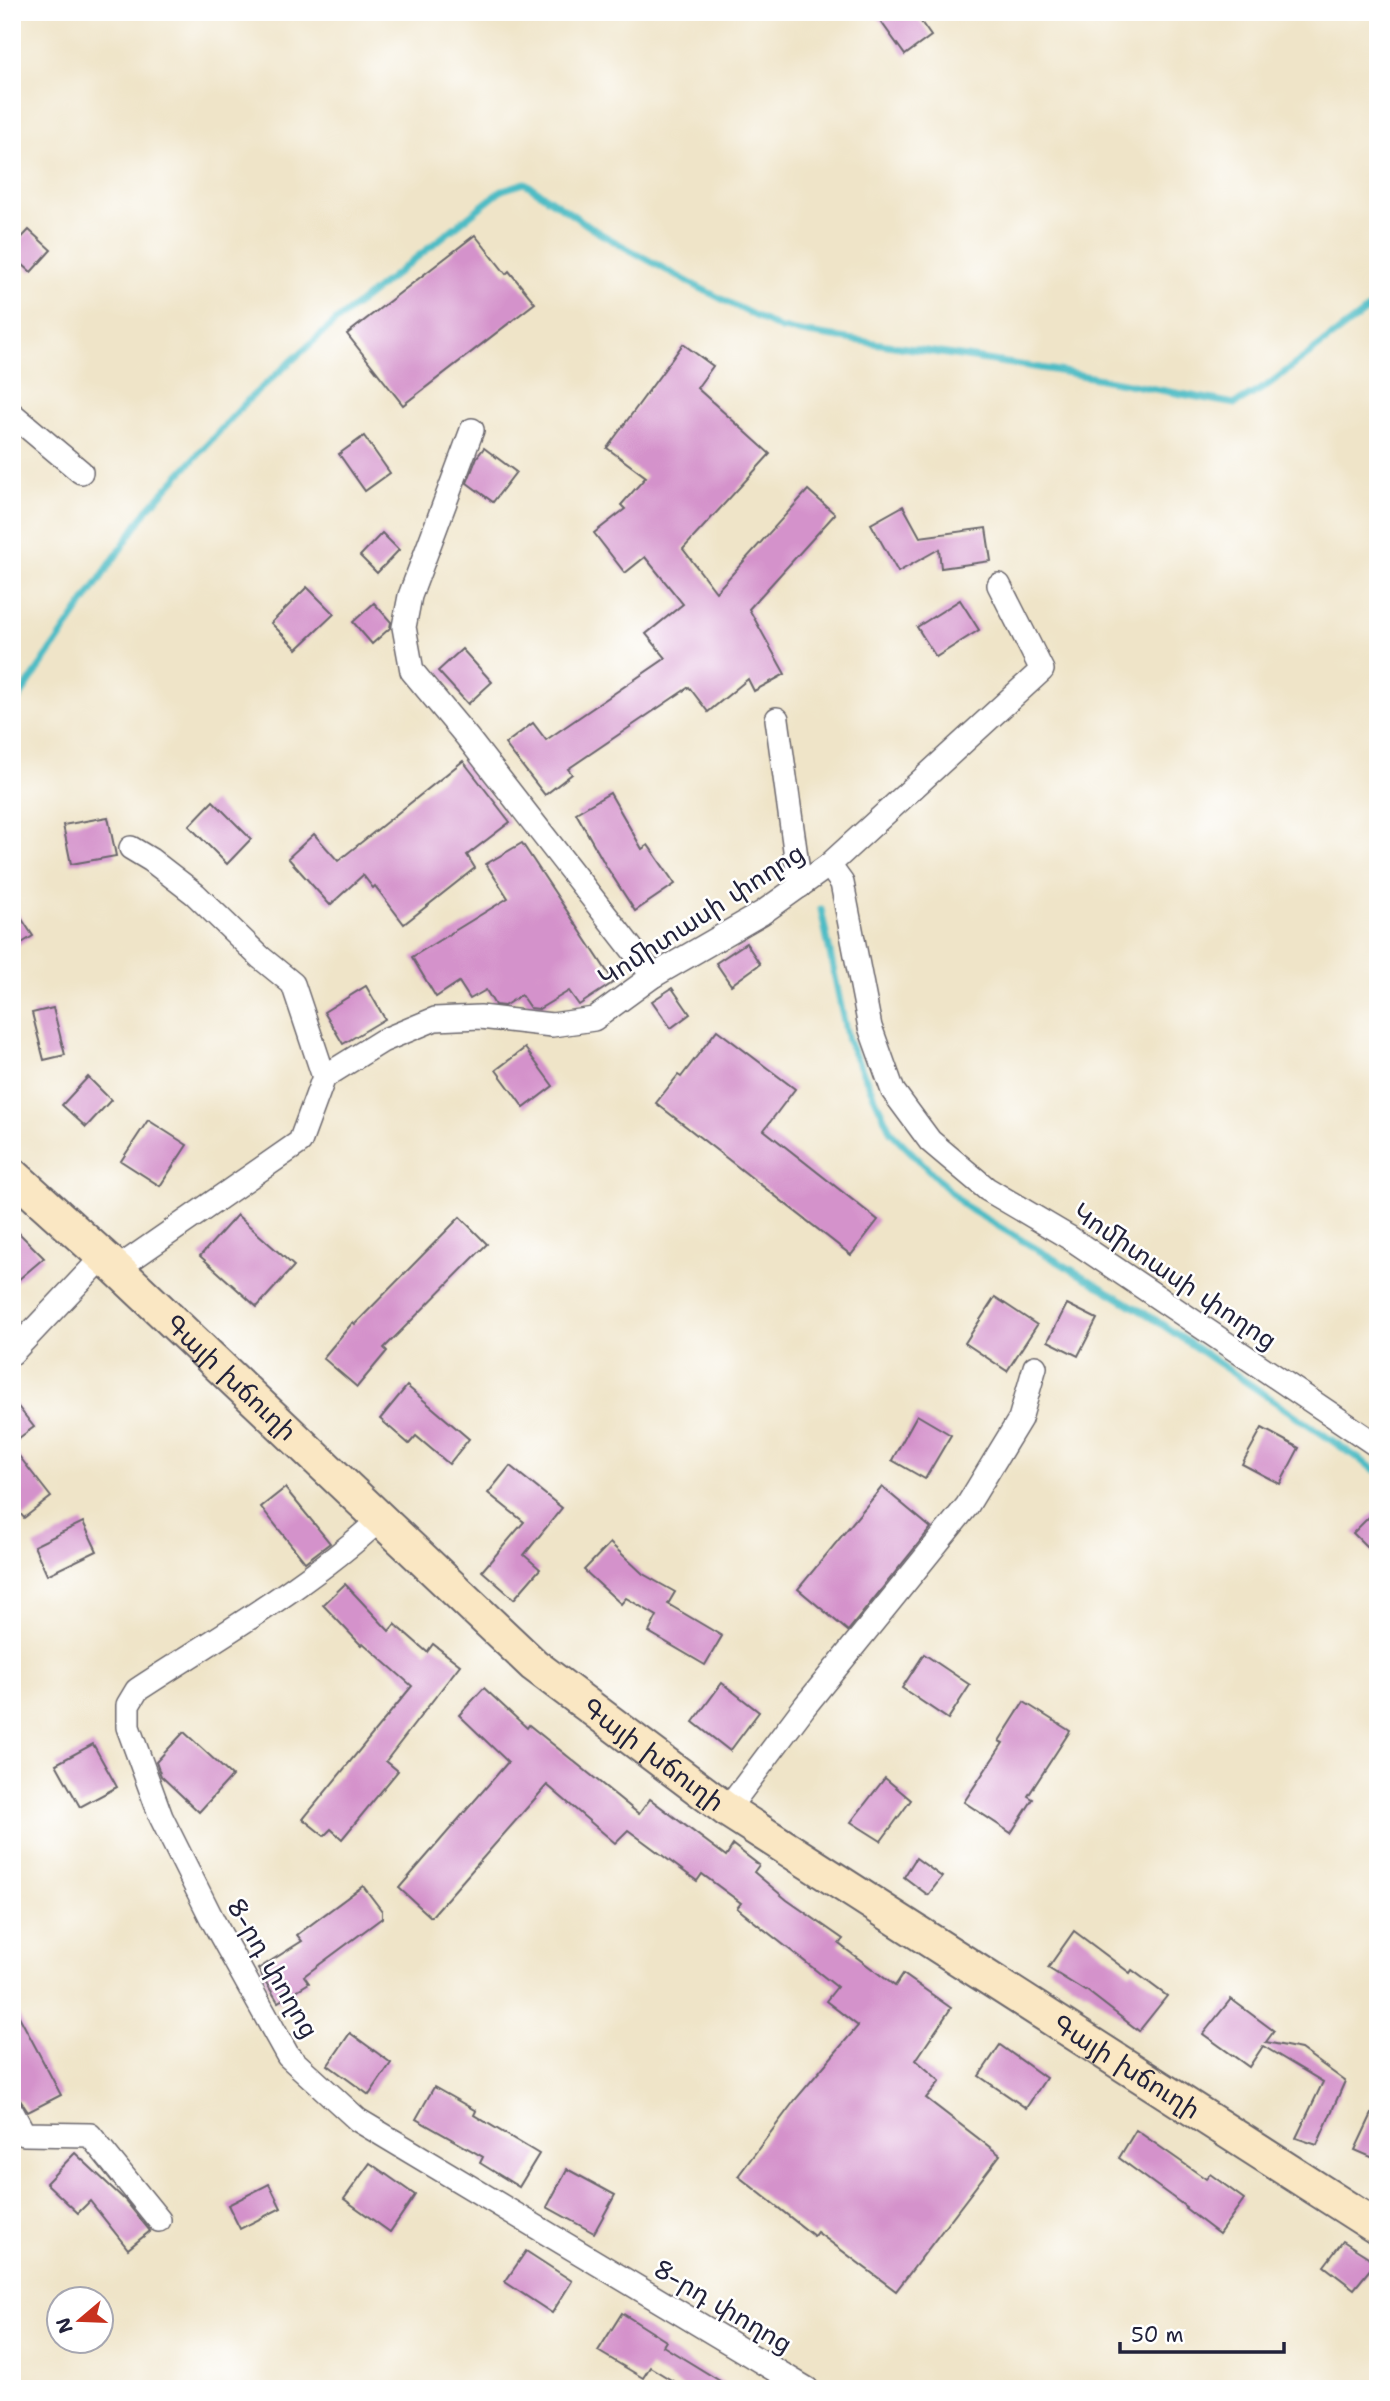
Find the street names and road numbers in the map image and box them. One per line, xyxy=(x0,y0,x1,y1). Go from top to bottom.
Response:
street label: Կոմիտասի փողոց xyxy=(591,835,811,994)
street label: Կոմիտասի փողոց xyxy=(1066,1194,1284,1357)
street label: Գայի խճուղի xyxy=(158,1306,305,1448)
street label: Գայի խճուղի xyxy=(576,1690,732,1819)
street label: 8-րդ փողոց xyxy=(219,1891,328,2044)
street label: Գայի խճուղի xyxy=(1046,2006,1208,2127)
street label: 8-րդ փողոց xyxy=(647,2250,799,2361)

